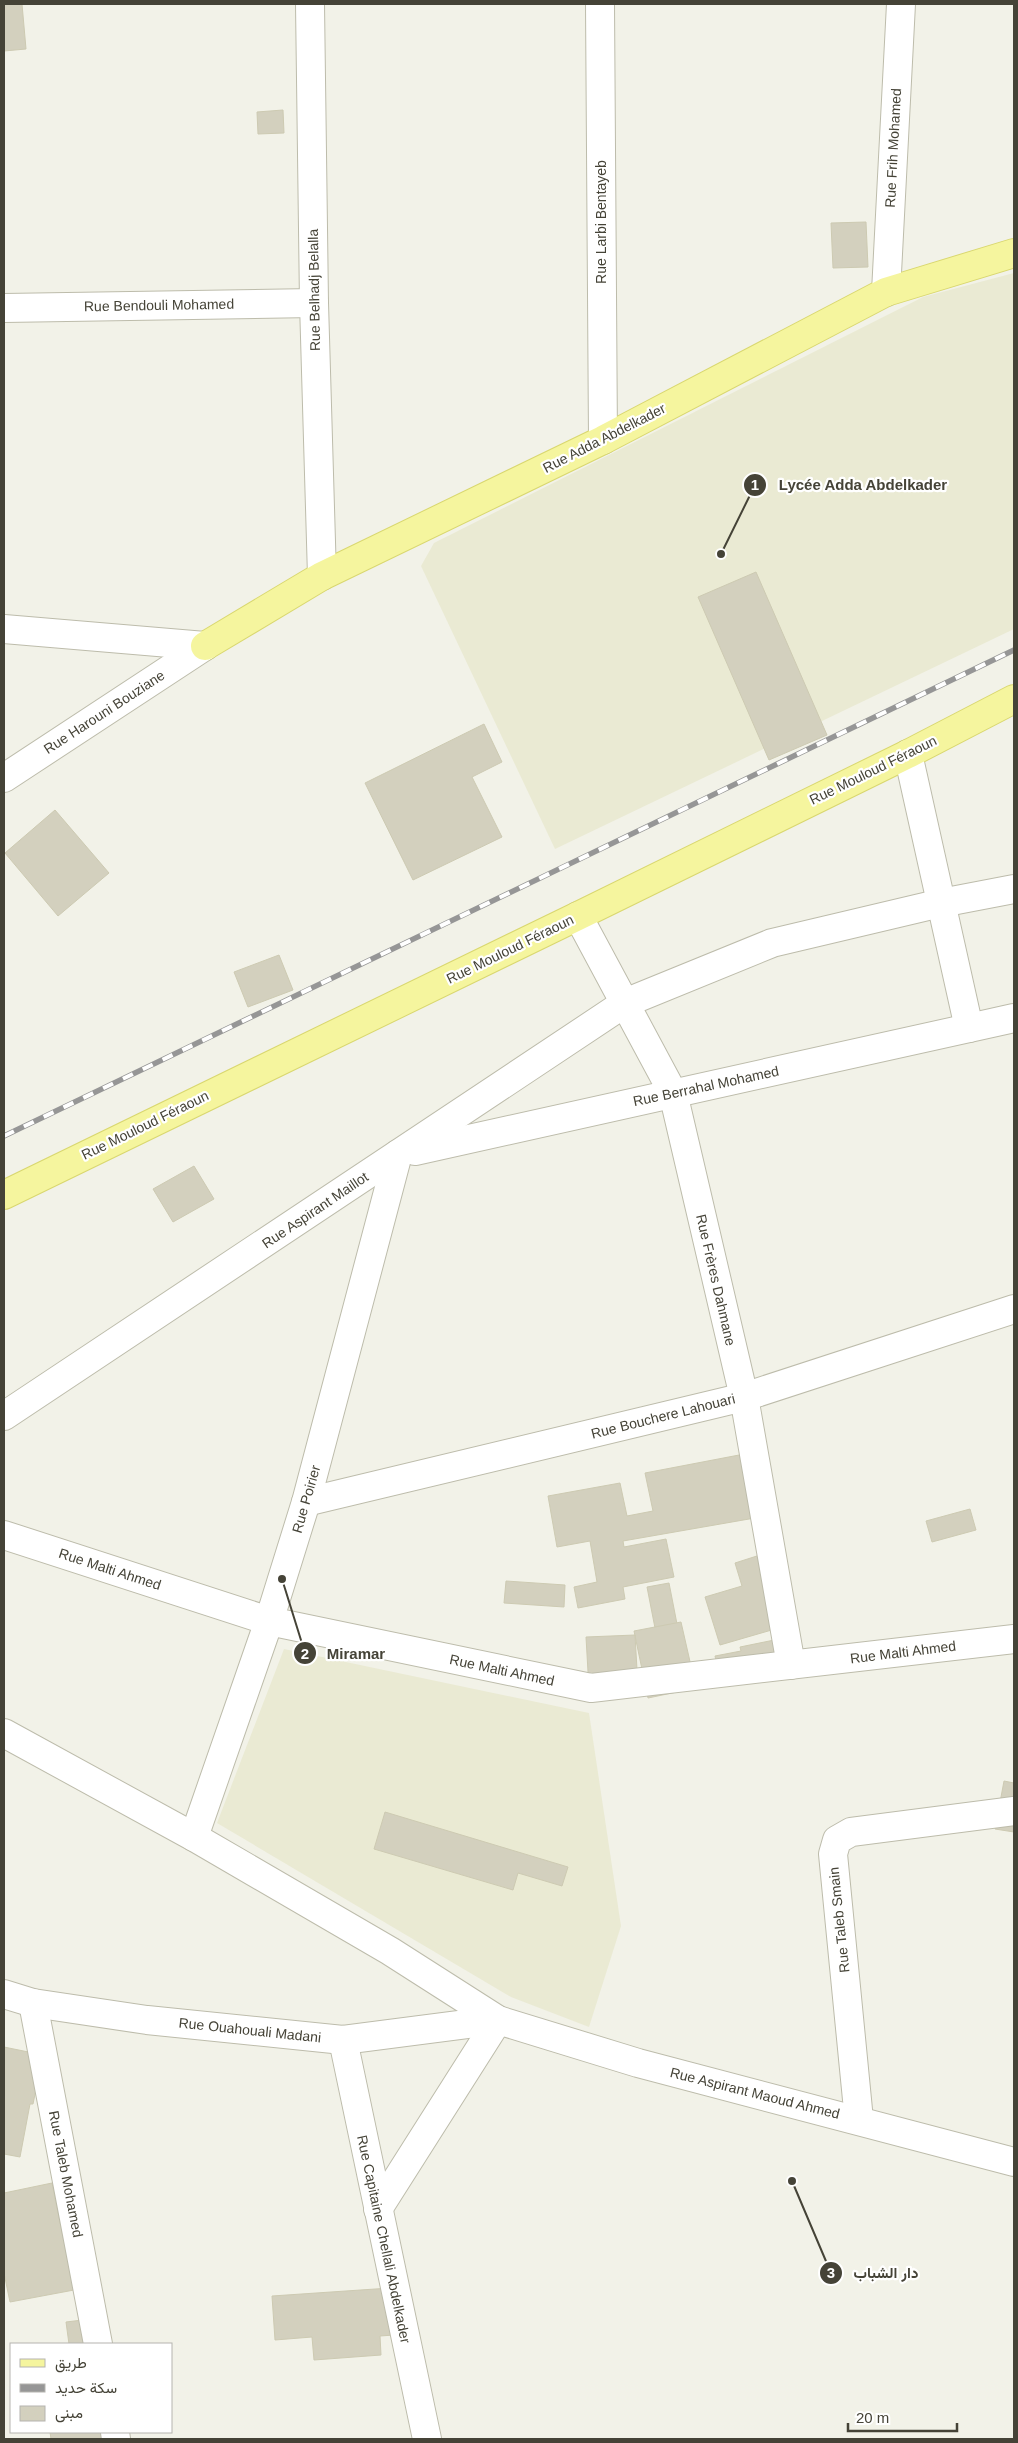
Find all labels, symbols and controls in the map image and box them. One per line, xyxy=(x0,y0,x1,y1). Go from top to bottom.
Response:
street label: Rue Frih Mohamed xyxy=(882,88,904,208)
street label: Rue Larbi Bentayeb xyxy=(593,160,609,284)
street label: Rue Belhadj Belalla xyxy=(305,229,323,351)
street label: Rue Bendouli Mohamed xyxy=(84,296,234,314)
street label: Rue Adda Abdelkader xyxy=(540,400,668,476)
callout: Lycée Adda Abdelkader xyxy=(743,470,957,500)
text: 1 xyxy=(751,476,759,493)
text: Lycée Adda Abdelkader xyxy=(779,476,947,493)
street label: Rue Harouni Bouziane xyxy=(41,667,168,757)
street label: Rue Mouloud Féraoun xyxy=(807,732,939,808)
street label: Rue Mouloud Féraoun xyxy=(444,911,576,987)
street label: Rue Berrahal Mohamed xyxy=(632,1063,780,1109)
street label: Rue Mouloud Féraoun xyxy=(79,1087,211,1163)
street label: Rue Aspirant Maillot xyxy=(259,1168,371,1251)
street label: Rue Frères Dahmane xyxy=(693,1213,739,1348)
street label: Rue Bouchere Lahouari xyxy=(589,1390,737,1442)
street label: Rue Poirier xyxy=(289,1463,323,1535)
street label: Rue Malti Ahmed xyxy=(57,1545,163,1593)
callout: Miramar xyxy=(292,1638,396,1668)
street label: Rue Malti Ahmed xyxy=(849,1638,957,1666)
text: 2 xyxy=(301,1645,309,1662)
text: Miramar xyxy=(327,1645,385,1662)
street label: Rue Malti Ahmed xyxy=(448,1651,556,1689)
street label: Rue Taleb Smain xyxy=(825,1866,853,1974)
street label: Rue Ouahouali Madani xyxy=(178,2015,322,2045)
street label: Rue Aspirant Maoud Ahmed xyxy=(668,2064,842,2122)
street label: Rue Taleb Mohamed xyxy=(46,2109,86,2239)
street label: Rue Capitaine Chellali Abdelkader xyxy=(354,2133,414,2345)
callout: دار الشباب xyxy=(819,2258,928,2288)
text: 3 xyxy=(827,2264,835,2281)
text: دار الشباب xyxy=(854,2264,918,2282)
legend xyxy=(10,2343,172,2433)
text: طريق xyxy=(55,2354,87,2373)
text: سكة حديد xyxy=(55,2379,117,2397)
scale bar xyxy=(848,2400,957,2432)
text: مبنى xyxy=(55,2404,83,2423)
text: 20 m xyxy=(856,2409,889,2426)

